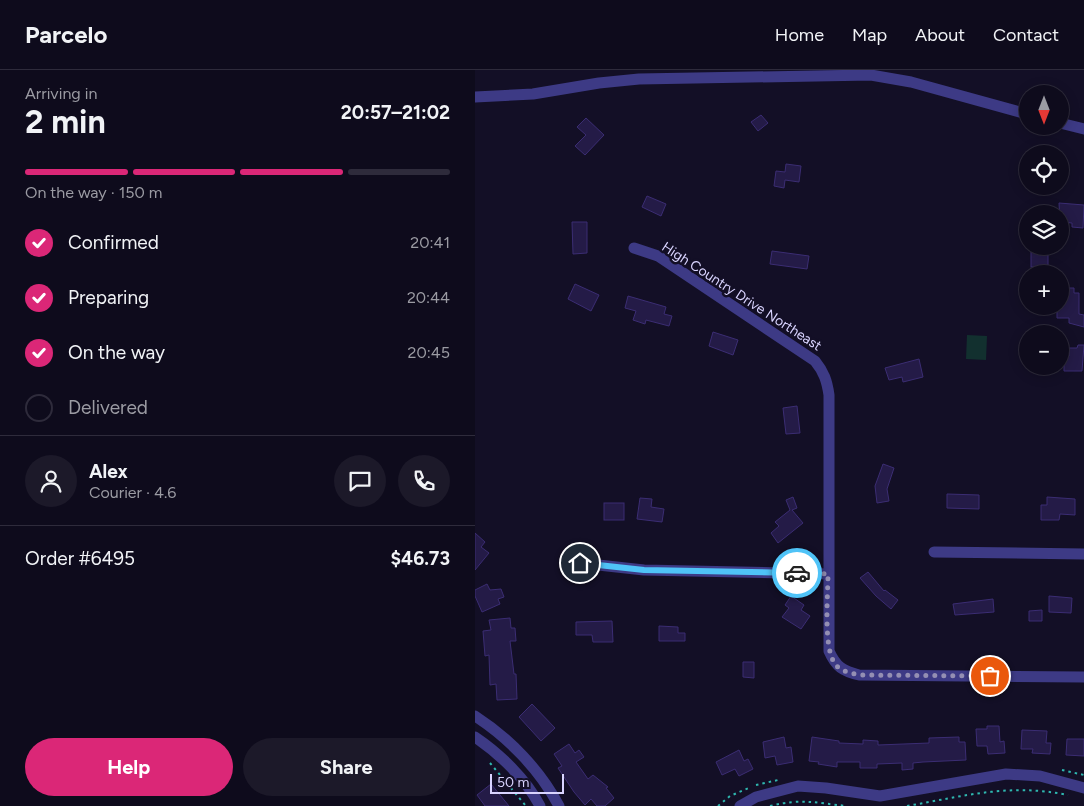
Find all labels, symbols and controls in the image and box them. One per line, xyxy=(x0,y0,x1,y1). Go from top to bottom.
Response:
text: Parcelo xyxy=(25,20,107,49)
text: Home xyxy=(775,24,824,46)
text: Map xyxy=(852,24,887,46)
text: About xyxy=(915,24,965,46)
text: Contact xyxy=(993,24,1059,46)
text: Arriving in xyxy=(25,84,97,103)
north arrow xyxy=(1019,85,1069,135)
map controls xyxy=(1019,85,1069,375)
text: 20:57–21:02 xyxy=(341,101,450,124)
text: 2 min xyxy=(25,103,106,141)
button: locate xyxy=(1019,145,1069,195)
text: On the way · 150 m xyxy=(25,183,162,202)
button: layers xyxy=(1019,205,1069,255)
icon: check xyxy=(25,229,53,257)
text: Confirmed xyxy=(68,231,159,254)
text: 20:41 xyxy=(410,233,450,252)
street label: High Country Drive Northeast xyxy=(659,238,825,355)
button: + xyxy=(1019,265,1069,315)
icon: check xyxy=(25,284,53,312)
text: Preparing xyxy=(68,286,149,309)
text: 20:44 xyxy=(407,288,450,307)
button: − xyxy=(1019,325,1069,375)
icon: check xyxy=(25,339,53,367)
text: On the way xyxy=(68,341,165,364)
text: 20:45 xyxy=(408,343,450,362)
text: Delivered xyxy=(68,396,148,419)
button: person xyxy=(25,455,77,507)
button: chat xyxy=(334,455,386,507)
button: phone xyxy=(398,455,450,507)
text: Alex xyxy=(89,460,128,483)
text: Courier · 4.6 xyxy=(89,483,176,502)
pin xyxy=(559,542,601,584)
text: Order #6495 xyxy=(25,547,135,570)
text: $46.73 xyxy=(391,547,450,570)
courier xyxy=(772,548,822,598)
icon: home xyxy=(566,549,594,577)
icon: car xyxy=(783,559,811,587)
pin xyxy=(969,655,1011,697)
icon: bag xyxy=(976,662,1004,690)
button: Help xyxy=(25,738,233,796)
button: Share xyxy=(243,738,450,796)
scale bar xyxy=(490,771,564,794)
text: 50 m xyxy=(497,774,529,791)

